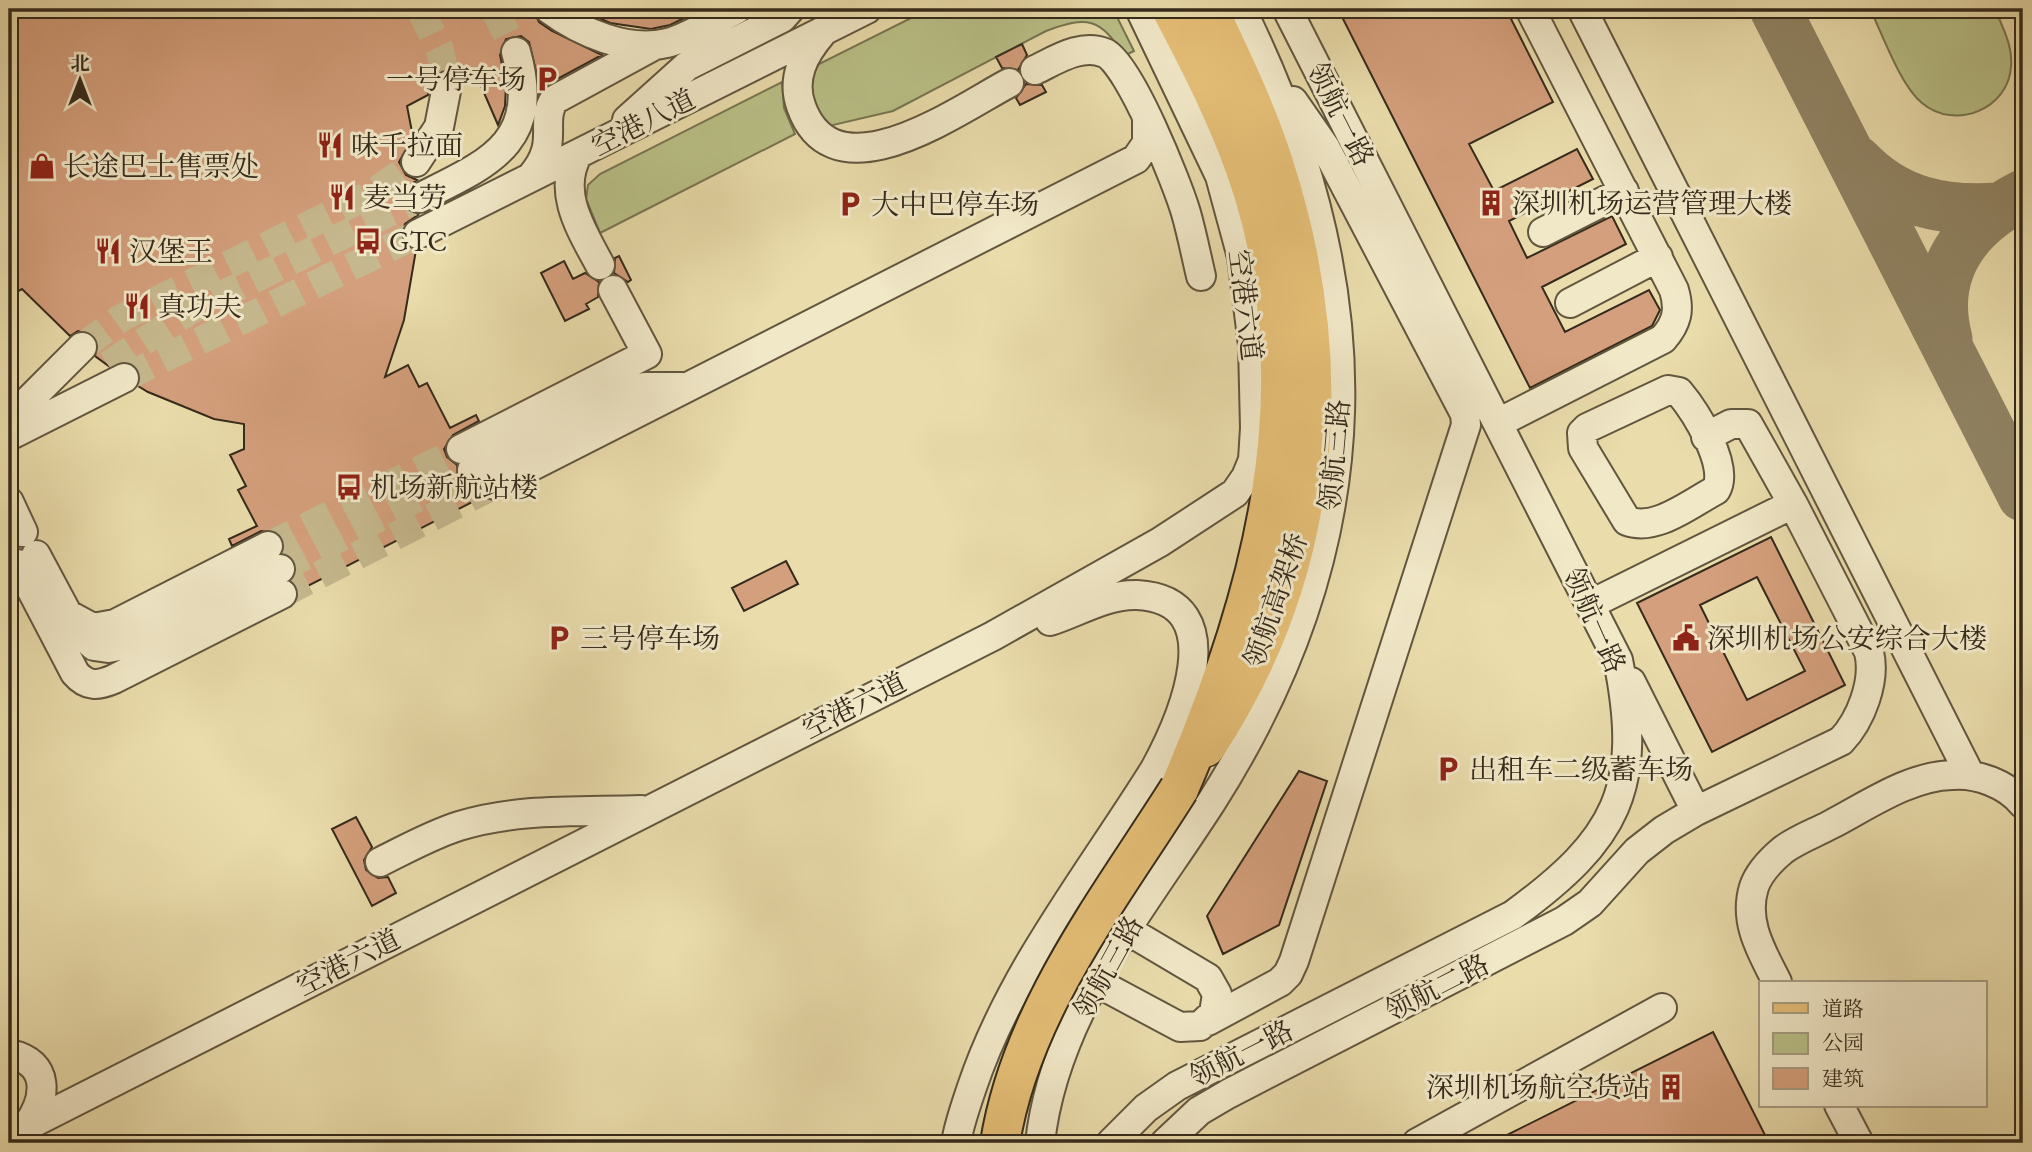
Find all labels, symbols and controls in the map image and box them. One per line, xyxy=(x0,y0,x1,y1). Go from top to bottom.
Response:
north arrow xyxy=(46,46,116,116)
text: 北 xyxy=(70,51,90,76)
street label: 领航一路 xyxy=(1300,56,1382,172)
place label: 一号停车场 xyxy=(386,61,526,97)
parking icon: 一号停车场 xyxy=(532,64,562,94)
street label: 空港八道 xyxy=(585,81,701,163)
place label: 味千拉面 xyxy=(351,127,463,163)
restaurant icon: 味千拉面 xyxy=(315,130,345,160)
place label: 长途巴士售票处 xyxy=(63,148,259,184)
shop icon: 长途巴士售票处 xyxy=(27,151,57,181)
place label: 麦当劳 xyxy=(363,179,447,215)
restaurant icon: 麦当劳 xyxy=(327,182,357,212)
place label: 深圳机场运营管理大楼 xyxy=(1512,185,1792,221)
place label: 大中巴停车场 xyxy=(871,186,1039,222)
building icon: 深圳机场运营管理大楼 xyxy=(1476,188,1506,218)
parking icon: 大中巴停车场 xyxy=(835,189,865,219)
place label: GTC xyxy=(389,223,448,259)
bus stop icon: GTC xyxy=(353,226,383,256)
place label: 汉堡王 xyxy=(129,233,213,269)
restaurant icon: 汉堡王 xyxy=(93,236,123,266)
street label: 空港六道 xyxy=(1221,247,1271,363)
place label: 真功夫 xyxy=(158,288,242,324)
restaurant icon: 真功夫 xyxy=(122,291,152,321)
street label: 领航三路 xyxy=(1311,398,1357,512)
place label: 机场新航站楼 xyxy=(370,469,538,505)
bus stop icon: 机场新航站楼 xyxy=(334,472,364,502)
street label: 领航高架桥 xyxy=(1235,528,1315,672)
street label: 领航一路 xyxy=(1556,562,1634,678)
place label: 三号停车场 xyxy=(580,620,720,656)
place label: 深圳机场公安综合大楼 xyxy=(1707,620,1987,656)
parking icon: 三号停车场 xyxy=(544,623,574,653)
public building icon: 深圳机场公安综合大楼 xyxy=(1671,623,1701,653)
street label: 空港六道 xyxy=(796,664,912,746)
place label: 出租车二级蓄车场 xyxy=(1469,751,1693,787)
parking icon: 出租车二级蓄车场 xyxy=(1433,754,1463,784)
street label: 领航三路 xyxy=(1065,909,1151,1025)
street label: 空港六道 xyxy=(290,921,406,1003)
street label: 领航二路 xyxy=(1379,946,1495,1028)
legend xyxy=(1759,981,1986,1106)
text: 道路 xyxy=(1822,995,1864,1022)
street label: 领航一路 xyxy=(1183,1012,1299,1094)
text: 公园 xyxy=(1822,1029,1864,1056)
text: 建筑 xyxy=(1822,1065,1864,1092)
place label: 深圳机场航空货站 xyxy=(1426,1069,1650,1105)
building icon: 深圳机场航空货站 xyxy=(1656,1072,1686,1102)

